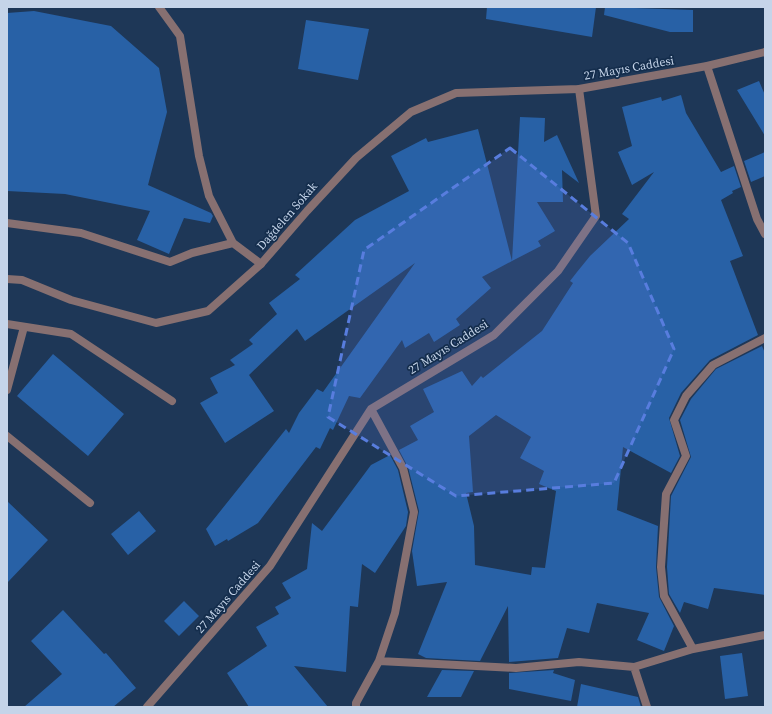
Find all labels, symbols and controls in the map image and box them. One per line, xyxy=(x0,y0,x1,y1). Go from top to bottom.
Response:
street label: 27 Mayıs Caddesi xyxy=(583,52,676,84)
street label: Dağdelen Sokak xyxy=(253,178,321,253)
street label: 27 Mayıs Caddesi xyxy=(405,316,491,378)
street label: 27 Mayıs Caddesi xyxy=(192,557,264,637)

